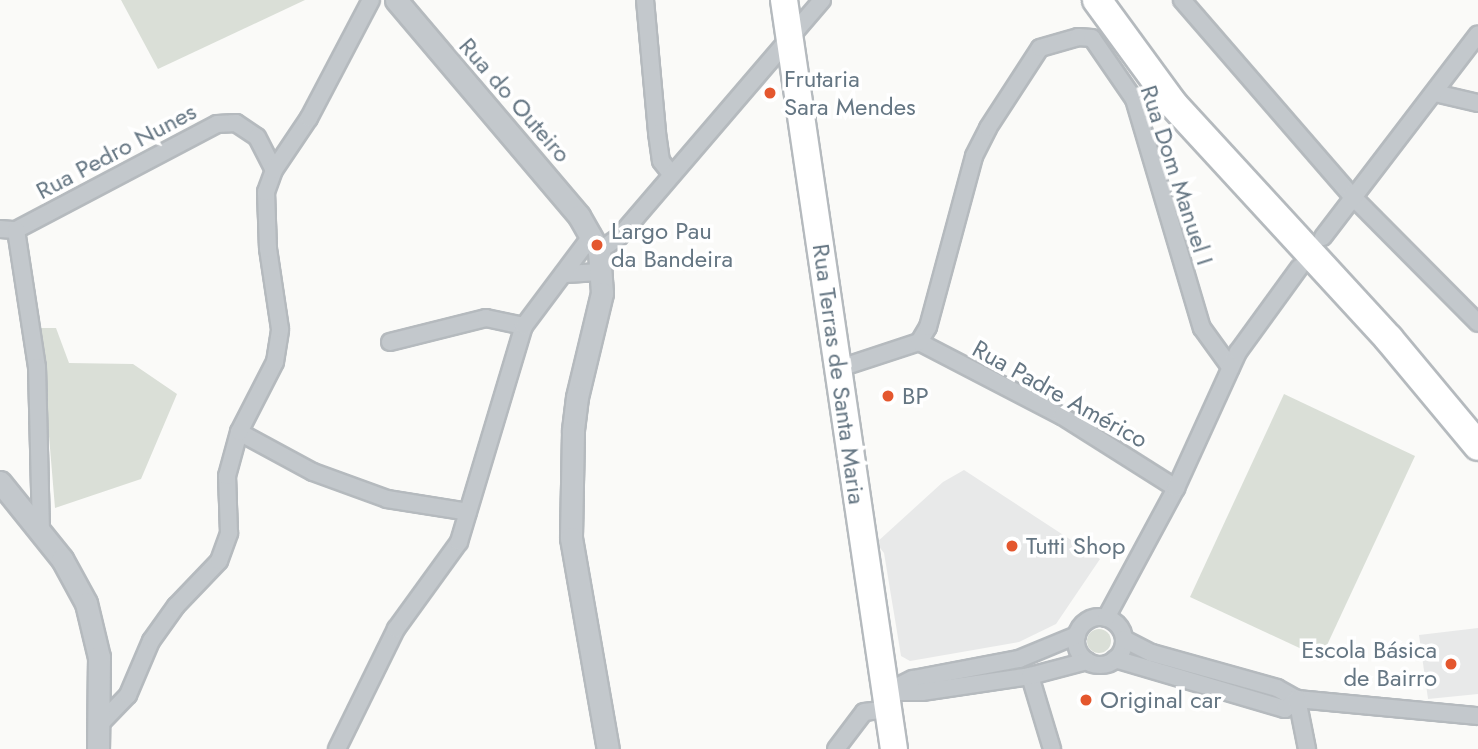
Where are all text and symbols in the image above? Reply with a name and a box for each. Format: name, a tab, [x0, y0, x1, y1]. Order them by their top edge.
street label: Rua do Outeiro	[453, 32, 577, 168]
place label: Frutaria Sara Mendes	[784, 65, 916, 121]
street label: Rua Dom Manuel I	[1134, 81, 1220, 269]
marker: Frutaria Sara Mendes	[762, 85, 778, 101]
street label: Rua Pedro Nunes	[31, 97, 201, 205]
place label: Largo Pau da Bandeira	[611, 217, 733, 273]
marker: Largo Pau da Bandeira	[589, 237, 605, 253]
street label: Rua Terras de Santa Maria	[806, 242, 872, 506]
street label: Rua Padre Américo	[967, 334, 1153, 454]
place label: BP	[902, 382, 929, 410]
marker: BP	[880, 388, 896, 404]
place label: Tutti Shop	[1026, 532, 1125, 560]
marker: Tutti Shop	[1004, 538, 1020, 554]
place label: Escola Básica de Bairro	[1301, 636, 1437, 692]
marker: Escola Básica de Bairro	[1443, 656, 1459, 672]
place label: Original car	[1100, 686, 1221, 714]
marker: Original car	[1078, 692, 1094, 708]

